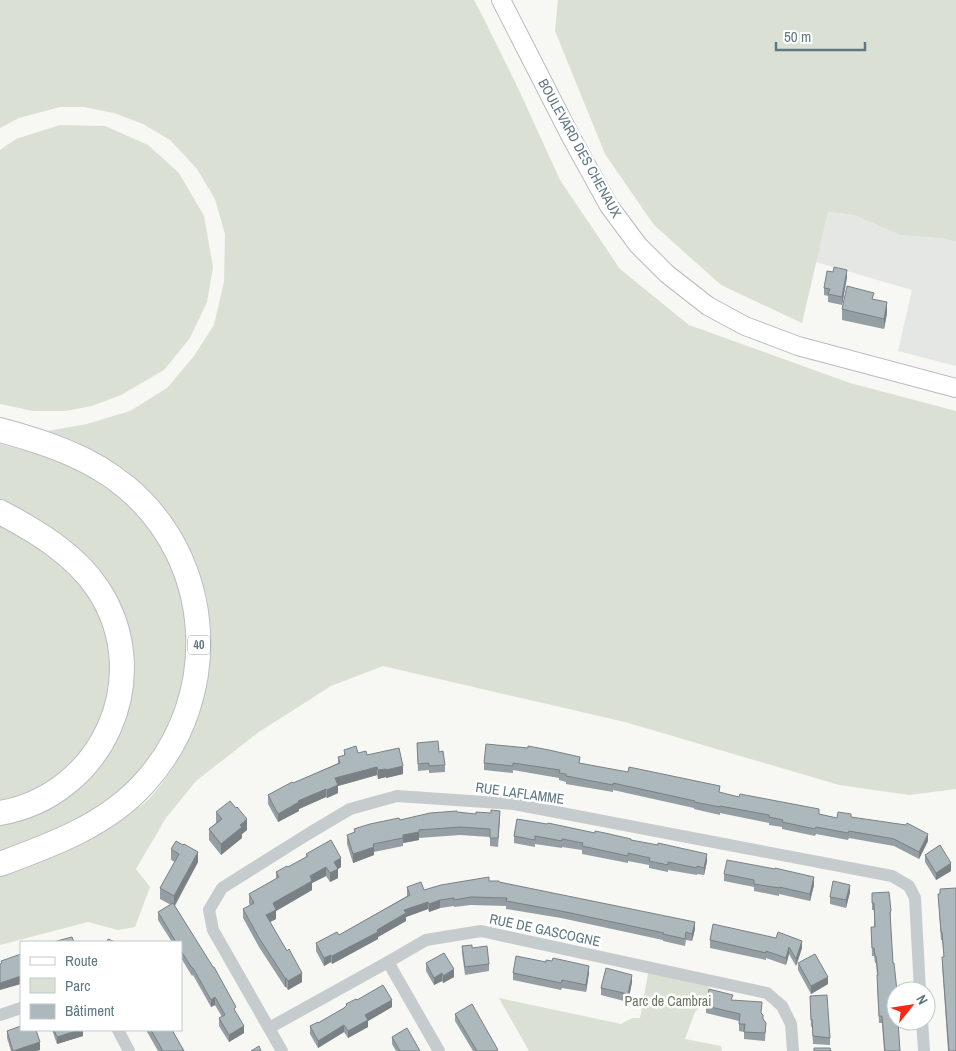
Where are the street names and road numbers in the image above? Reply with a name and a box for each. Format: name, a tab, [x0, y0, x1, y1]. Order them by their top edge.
street label: BOULEVARD DES CHENAUX	[534, 75, 626, 221]
road number: 40	[188, 636, 210, 654]
street label: RUE LAFLAMME	[475, 778, 565, 808]
street label: RUE DE GASCOGNE	[488, 909, 602, 951]

